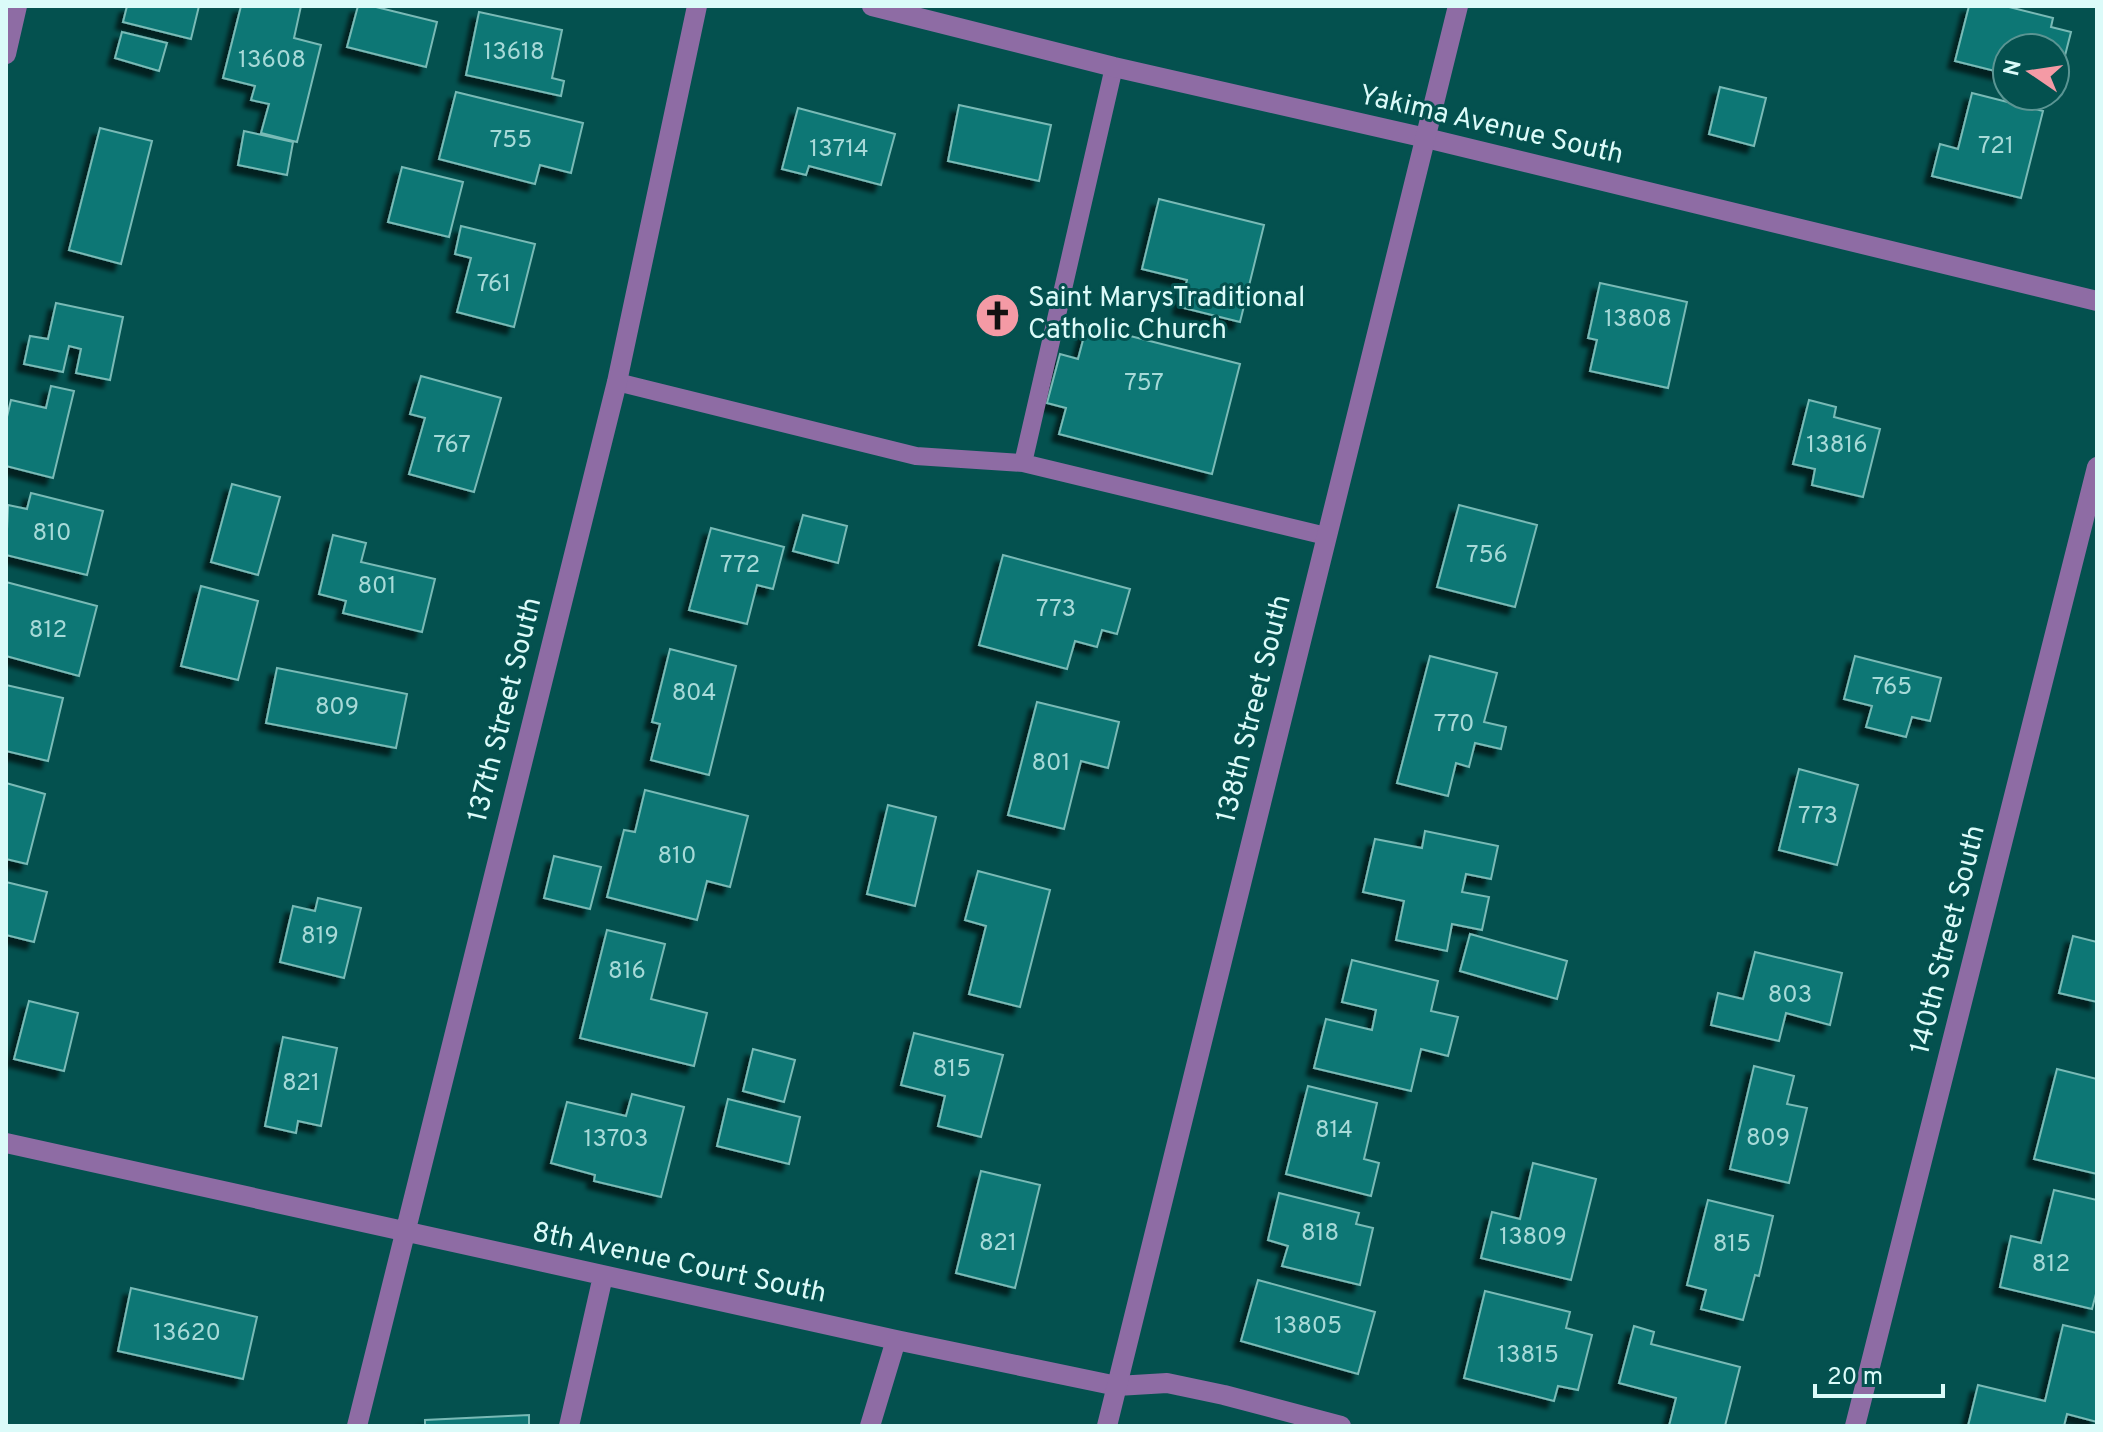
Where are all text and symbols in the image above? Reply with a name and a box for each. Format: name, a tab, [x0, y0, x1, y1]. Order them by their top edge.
north arrow	[1991, 32, 2071, 112]
house number: 13618	[483, 38, 545, 68]
house number: 13608	[238, 46, 306, 76]
text: N	[1999, 57, 2029, 79]
street label: Yakima Avenue South	[1355, 78, 1627, 174]
house number: 755	[490, 126, 532, 156]
house number: 721	[1978, 132, 2014, 162]
house number: 13714	[809, 135, 869, 165]
house number: 761	[477, 270, 511, 300]
place label: Saint MarysTraditional Catholic Church	[1028, 281, 1305, 349]
church icon: Saint MarysTraditional Catholic Church	[973, 291, 1021, 339]
house number: 13808	[1604, 305, 1672, 335]
house number: 757	[1124, 369, 1164, 399]
house number: 767	[433, 431, 471, 461]
house number: 13816	[1806, 431, 1868, 461]
house number: 810	[33, 519, 71, 549]
house number: 756	[1466, 541, 1508, 571]
house number: 772	[720, 551, 760, 581]
house number: 801	[358, 572, 396, 602]
street label: 138th Street South	[1209, 591, 1301, 827]
street label: 137th Street South	[461, 594, 551, 826]
house number: 773	[1036, 595, 1076, 625]
house number: 812	[29, 616, 67, 646]
house number: 765	[1872, 673, 1912, 703]
house number: 804	[672, 679, 716, 709]
house number: 809	[315, 693, 359, 723]
house number: 770	[1434, 710, 1474, 740]
house number: 801	[1032, 749, 1070, 779]
house number: 773	[1798, 802, 1838, 832]
street label: 140th Street South	[1903, 822, 1995, 1058]
house number: 810	[658, 842, 696, 872]
house number: 819	[301, 922, 339, 952]
house number: 816	[608, 957, 646, 987]
house number: 803	[1768, 981, 1812, 1011]
house number: 815	[933, 1055, 971, 1085]
house number: 821	[282, 1069, 320, 1099]
house number: 814	[1315, 1116, 1353, 1146]
house number: 809	[1746, 1124, 1790, 1154]
house number: 13703	[584, 1125, 648, 1155]
street label: 8th Avenue Court South	[529, 1215, 829, 1313]
house number: 818	[1301, 1219, 1339, 1249]
house number: 13809	[1499, 1223, 1567, 1253]
house number: 821	[979, 1229, 1017, 1259]
house number: 815	[1713, 1230, 1751, 1260]
house number: 812	[2032, 1250, 2070, 1280]
house number: 13805	[1274, 1312, 1342, 1342]
house number: 13620	[153, 1319, 221, 1349]
house number: 13815	[1497, 1341, 1559, 1371]
scale bar	[1815, 1348, 1943, 1398]
text: 20 m	[1827, 1363, 1883, 1393]

